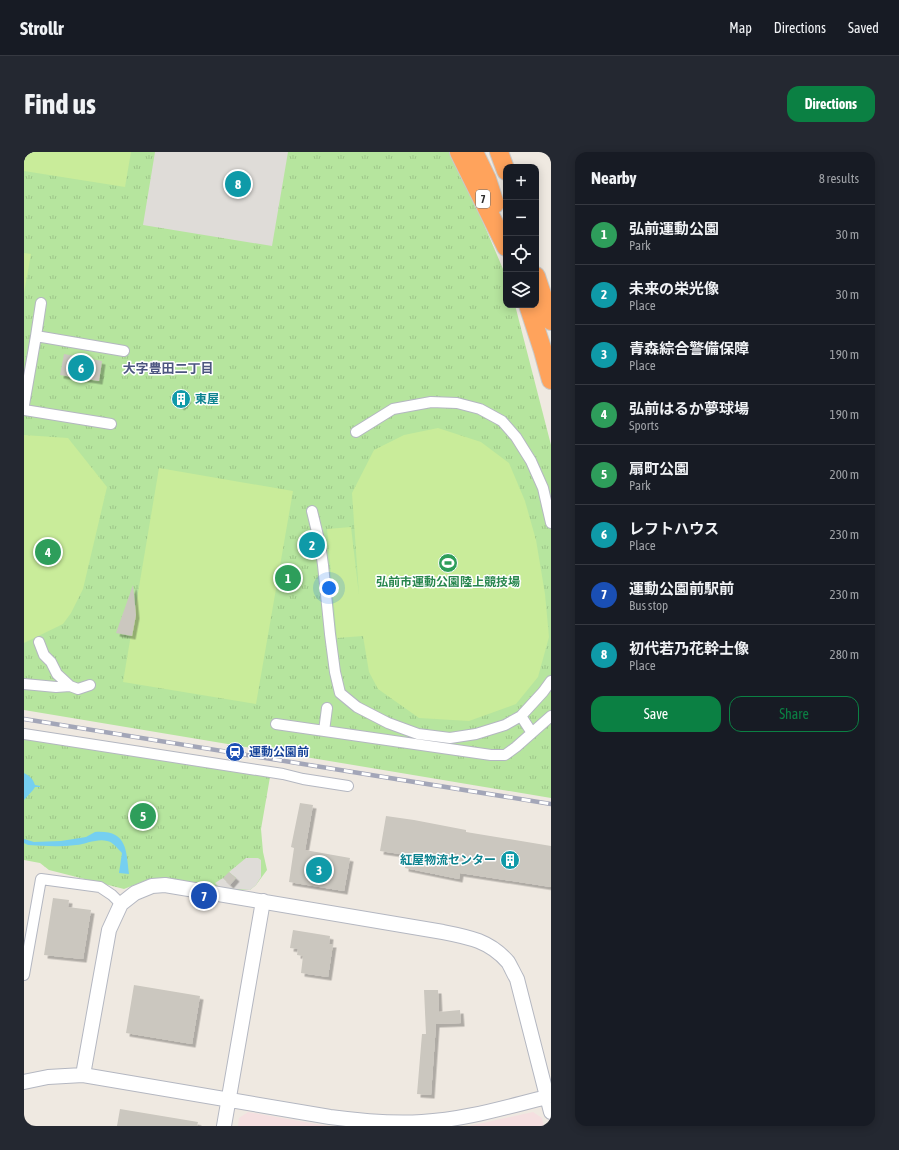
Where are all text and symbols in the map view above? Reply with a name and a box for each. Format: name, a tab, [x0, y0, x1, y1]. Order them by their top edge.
text: Strollr	[20, 17, 64, 39]
text: Map	[729, 20, 752, 36]
text: Directions	[774, 20, 826, 36]
text: Saved	[848, 20, 879, 36]
button: Directions	[787, 86, 875, 122]
text: Find us	[24, 88, 96, 120]
map controls	[503, 164, 539, 308]
button: +	[503, 164, 539, 200]
text: Nearby	[591, 168, 637, 188]
pin: 8	[225, 169, 251, 199]
text: 8 results	[819, 171, 859, 186]
road number: 7	[476, 190, 490, 208]
button: −	[503, 200, 539, 236]
text: 弘前運動公園	[629, 220, 719, 237]
text: 1	[601, 227, 607, 242]
text: 30 m	[836, 227, 859, 242]
button: locate	[503, 236, 539, 272]
text: Park	[629, 238, 651, 253]
button: layers	[503, 272, 539, 308]
text: 未来の栄光像	[629, 280, 719, 297]
text: 2	[601, 287, 607, 302]
text: 30 m	[836, 287, 859, 302]
text: Place	[629, 298, 656, 313]
text: 青森綜合警備保障	[629, 340, 749, 357]
text: 3	[601, 347, 607, 362]
text: 190 m	[830, 347, 859, 362]
pin: 6	[68, 353, 94, 383]
text: Place	[629, 358, 656, 373]
district label: 大字豊田二丁目	[122, 361, 214, 376]
building icon: 東屋	[170, 388, 192, 410]
place label: 東屋	[195, 392, 219, 406]
text: 弘前はるか夢球場	[629, 400, 749, 417]
text: 4	[601, 407, 607, 422]
text: 190 m	[830, 407, 859, 422]
text: Sports	[629, 418, 659, 433]
text: 扇町公園	[629, 460, 689, 477]
text: 5	[601, 467, 607, 482]
text: 200 m	[830, 467, 859, 482]
text: Park	[629, 478, 651, 493]
text: レフトハウス	[629, 520, 719, 537]
text: 6	[601, 527, 607, 542]
text: 230 m	[830, 527, 859, 542]
pin: 2	[299, 530, 325, 560]
pin: 4	[35, 537, 61, 567]
text: Place	[629, 538, 656, 553]
sports icon: 弘前市運動公園陸上競技場	[437, 552, 459, 574]
pin: 1	[275, 563, 301, 593]
place label: 弘前市運動公園陸上競技場	[376, 575, 520, 589]
your location	[319, 578, 339, 598]
text: 運動公園前駅前	[629, 580, 734, 597]
text: 7	[601, 587, 607, 602]
text: 230 m	[830, 587, 859, 602]
text: Bus stop	[629, 598, 668, 613]
text: 初代若乃花幹士像	[629, 640, 749, 657]
text: 8	[601, 647, 607, 662]
text: 280 m	[830, 647, 859, 662]
text: Place	[629, 658, 656, 673]
button: Save	[591, 696, 721, 732]
button: Share	[729, 696, 859, 732]
station icon: 運動公園前	[224, 741, 246, 763]
place label: 運動公園前	[249, 745, 309, 759]
pin: 5	[130, 801, 156, 831]
building icon: 紅屋物流センター	[499, 849, 521, 871]
place label: 紅屋物流センター	[400, 853, 496, 867]
pin: 3	[306, 855, 332, 885]
pin: 7	[191, 881, 217, 911]

